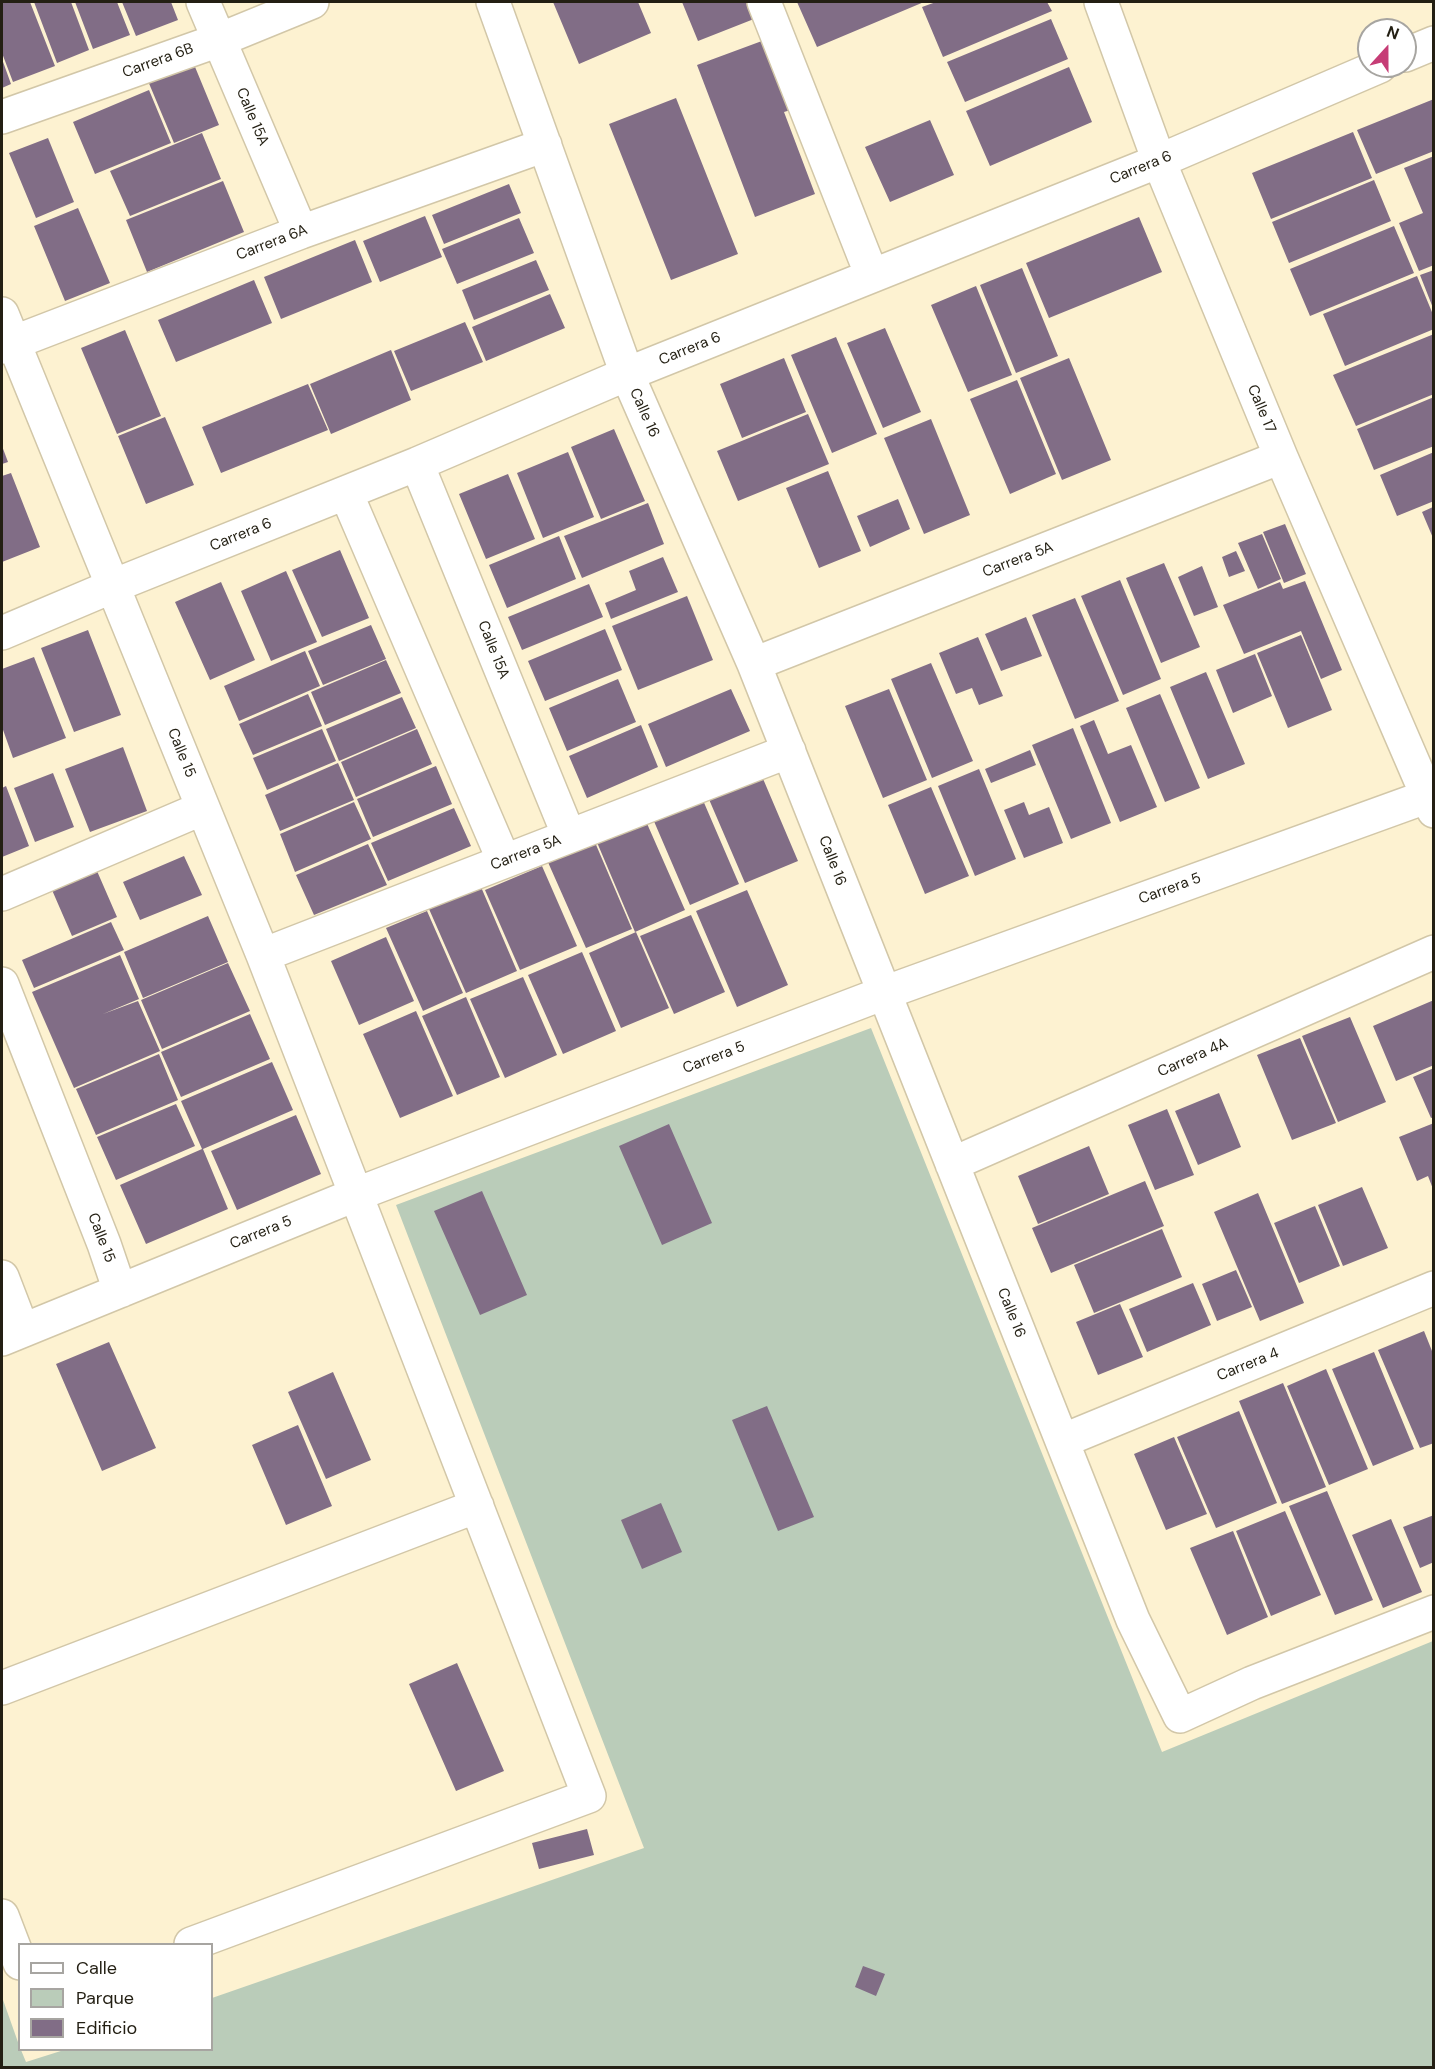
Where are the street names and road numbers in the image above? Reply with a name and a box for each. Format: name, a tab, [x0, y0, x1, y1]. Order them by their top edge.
street label: Carrera 6B	[120, 40, 196, 82]
street label: Calle 15A	[232, 85, 272, 149]
street label: Carrera 6	[1107, 147, 1175, 189]
street label: Carrera 6A	[234, 221, 310, 265]
street label: Carrera 6	[656, 328, 724, 370]
street label: Calle 17	[1243, 382, 1279, 436]
street label: Calle 16	[625, 385, 663, 441]
street label: Carrera 6	[207, 514, 275, 556]
street label: Carrera 5A	[980, 538, 1056, 582]
street label: Calle 15A	[473, 618, 513, 682]
street label: Calle 15	[163, 726, 199, 780]
street label: Carrera 5A	[488, 831, 564, 875]
street label: Calle 16	[814, 833, 850, 889]
street label: Carrera 5	[1136, 869, 1204, 909]
street label: Carrera 4A	[1155, 1035, 1231, 1081]
street label: Carrera 5	[680, 1038, 748, 1078]
street label: Calle 15	[83, 1211, 119, 1265]
street label: Carrera 5	[227, 1212, 295, 1254]
street label: Calle 16	[993, 1285, 1029, 1341]
street label: Carrera 4	[1214, 1344, 1282, 1386]

